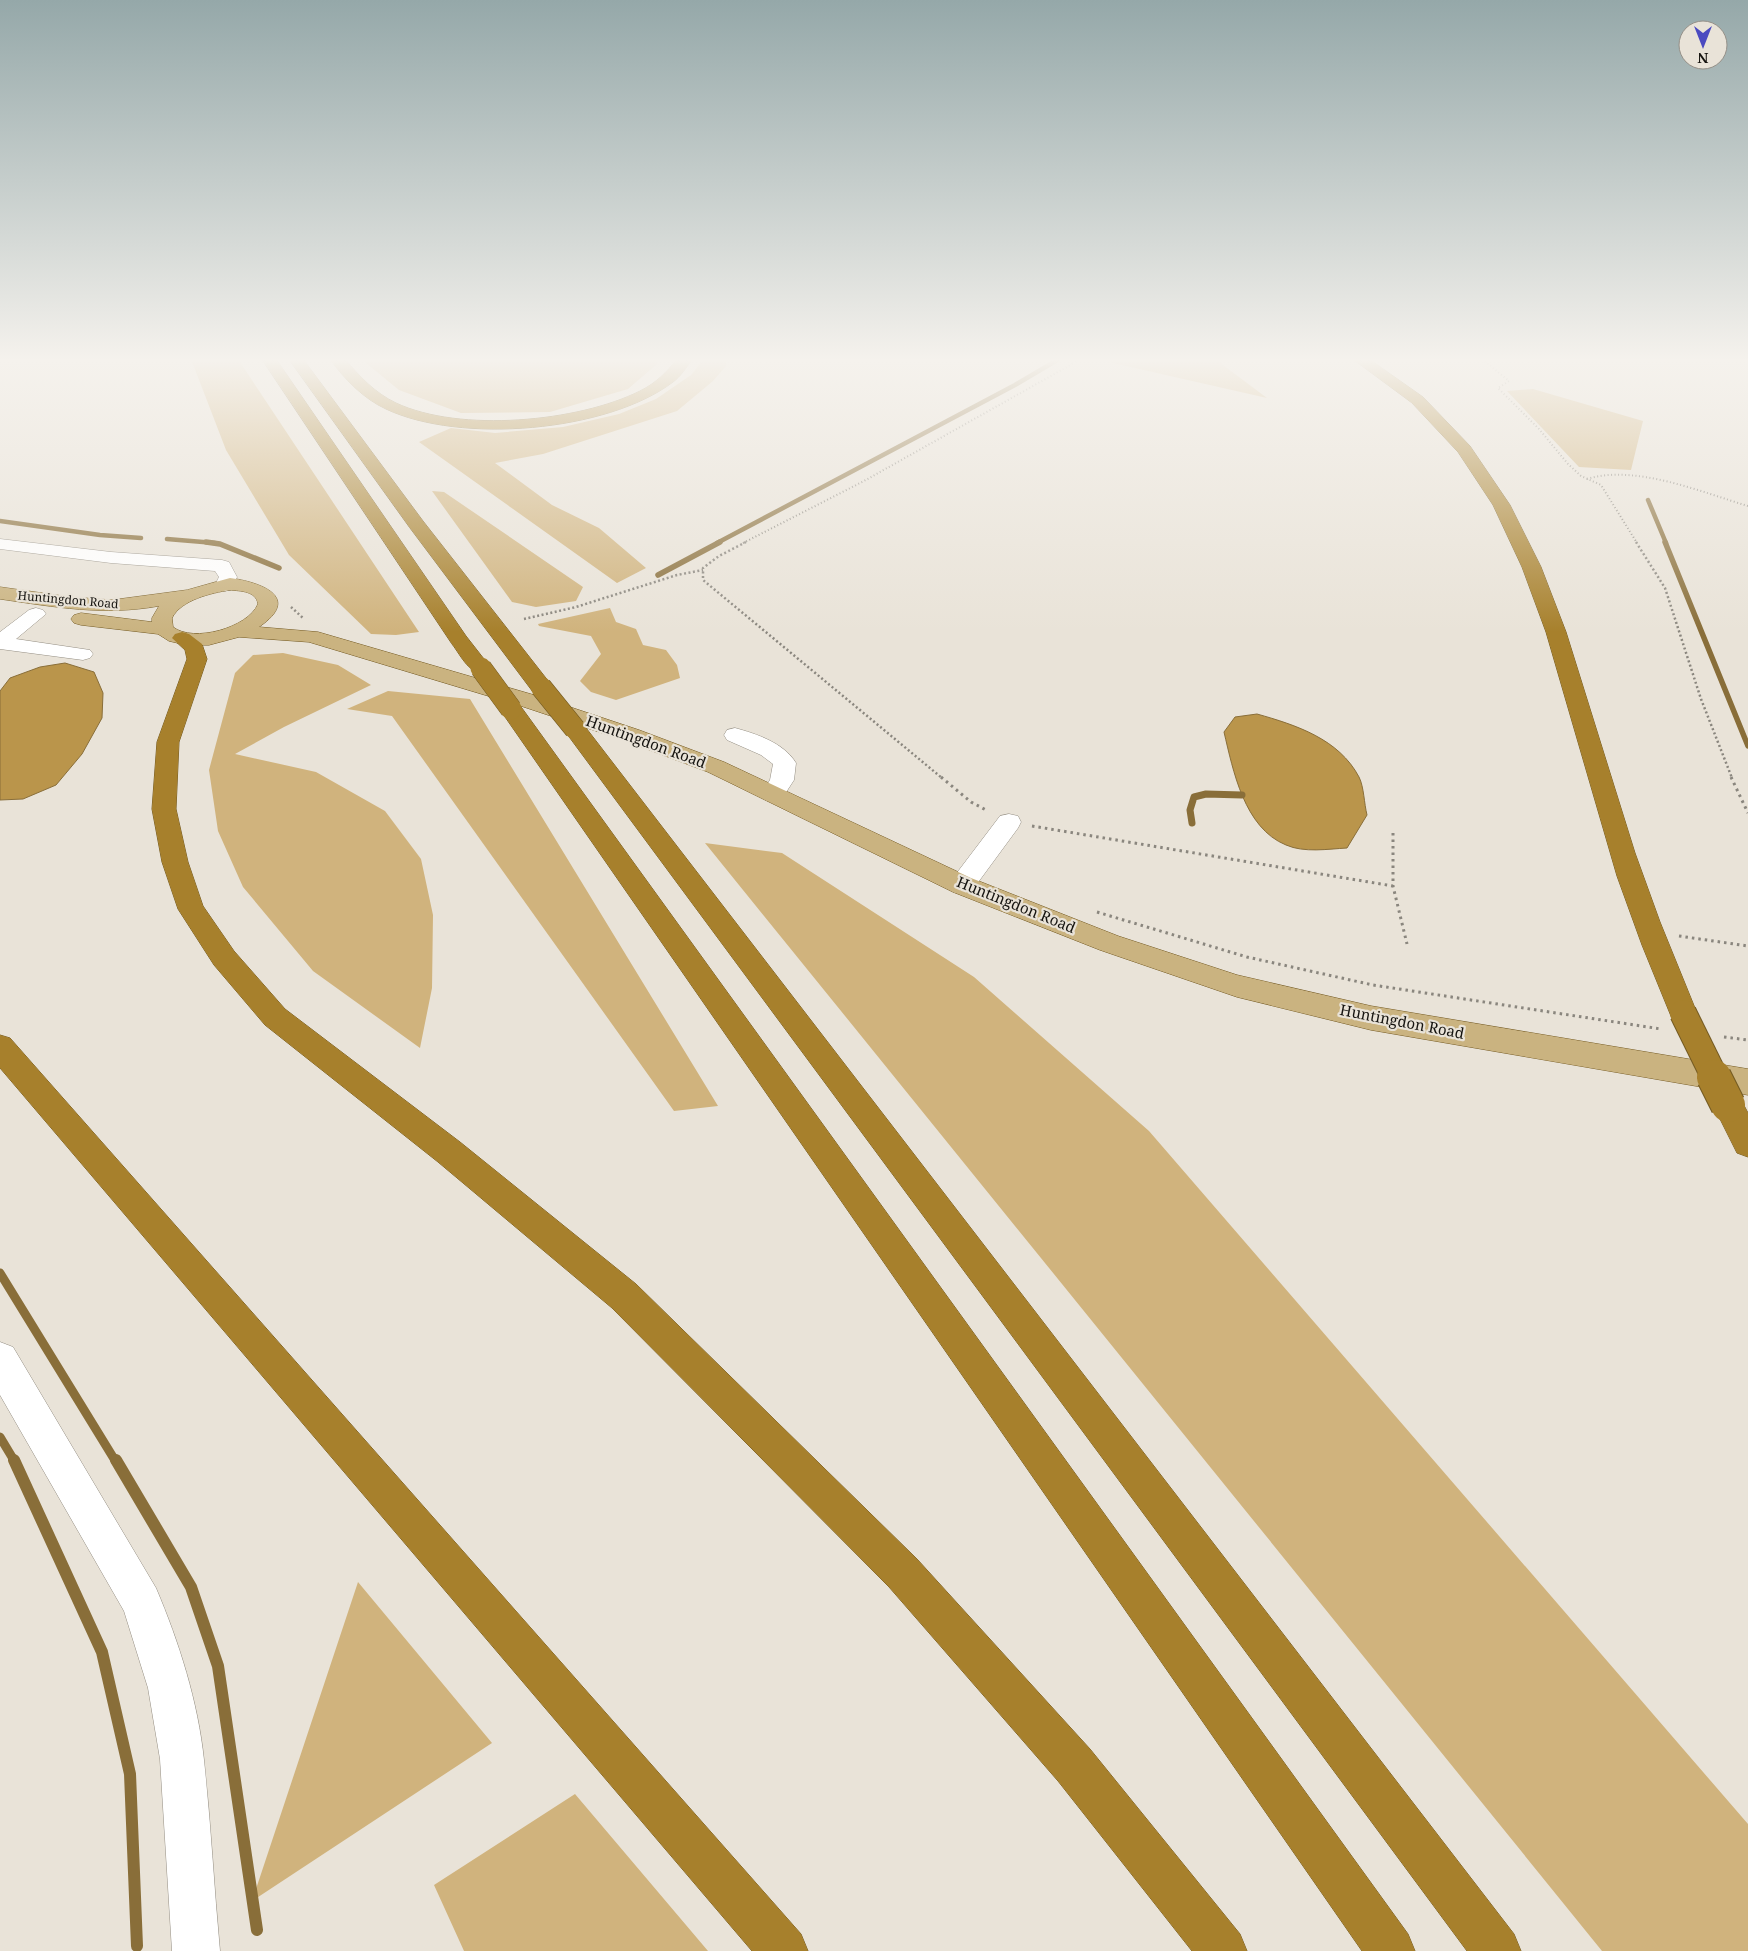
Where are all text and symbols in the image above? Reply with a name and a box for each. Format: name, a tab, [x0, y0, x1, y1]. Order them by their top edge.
north arrow	[1678, 20, 1728, 70]
text: N	[1697, 49, 1709, 68]
street label: Huntingdon Road	[17, 587, 120, 612]
street label: Huntingdon Road	[583, 710, 709, 772]
street label: Huntingdon Road	[954, 871, 1079, 937]
street label: Huntingdon Road	[1338, 999, 1466, 1043]

